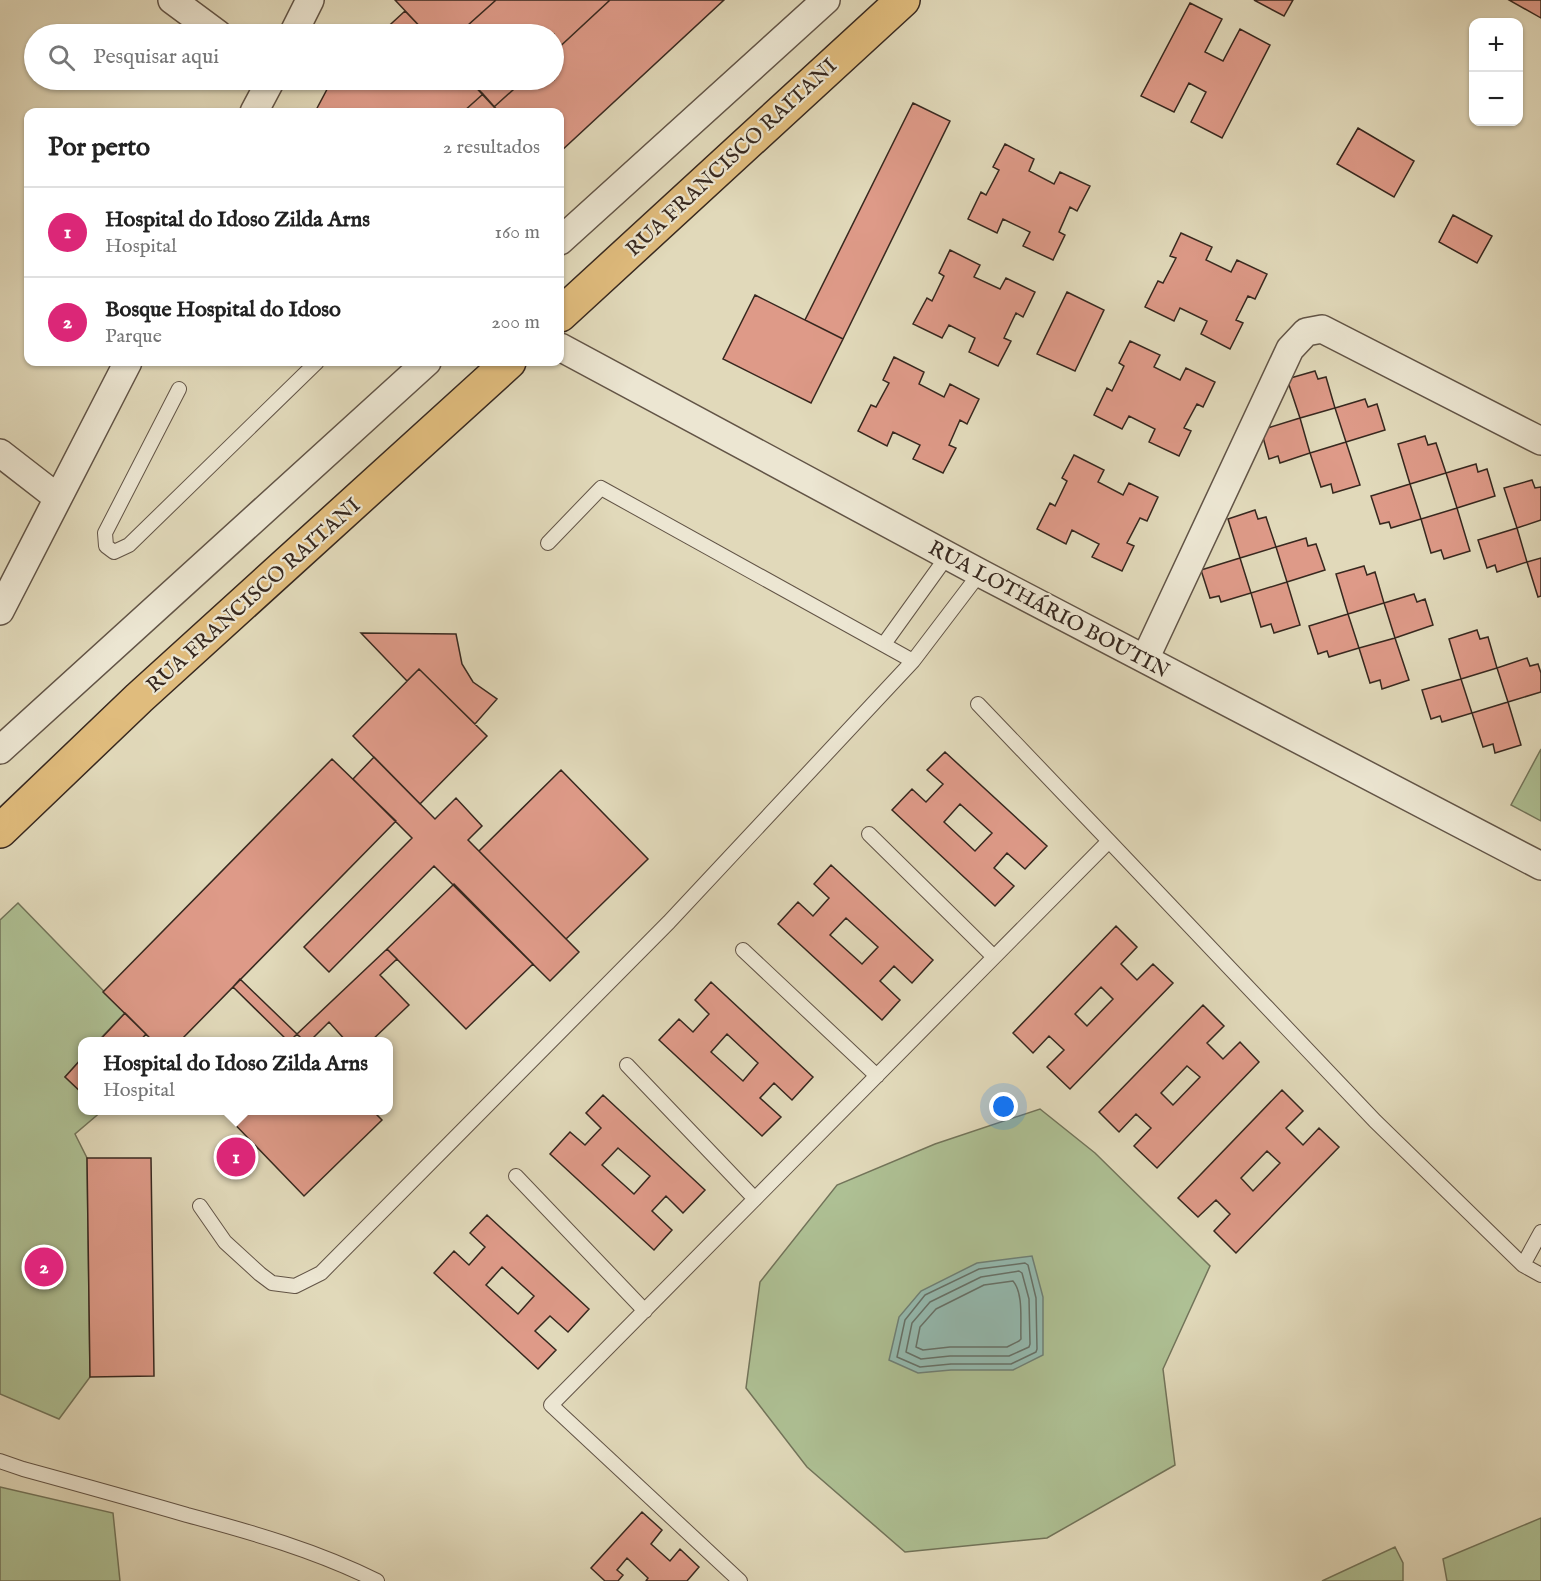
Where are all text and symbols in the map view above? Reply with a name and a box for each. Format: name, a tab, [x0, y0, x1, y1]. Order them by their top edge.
map controls	[1469, 18, 1523, 126]
button: +	[1469, 18, 1523, 72]
search box	[24, 24, 564, 90]
icon: search	[45, 41, 78, 74]
text: Pesquisar aqui	[93, 43, 219, 71]
street label: RUA FRANCISCO RAITANI	[621, 53, 843, 263]
button: −	[1469, 72, 1523, 126]
text: Por perto	[48, 131, 150, 164]
text: 2 resultados	[443, 135, 540, 160]
text: Hospital do Idoso Zilda Arns	[105, 206, 370, 234]
text: 1	[64, 220, 71, 245]
text: 160 m	[494, 220, 540, 245]
text: Hospital	[105, 234, 177, 259]
text: Bosque Hospital do Idoso	[105, 296, 341, 324]
text: 2	[63, 310, 72, 335]
text: 200 m	[491, 310, 540, 335]
text: Parque	[105, 324, 162, 349]
street label: RUA FRANCISCO RAITANI	[141, 493, 367, 700]
street label: RUA LOTHÁRIO BOUTIN	[923, 534, 1174, 685]
popup	[78, 1037, 393, 1115]
text: Hospital do Idoso Zilda Arns	[103, 1050, 368, 1078]
text: Hospital	[103, 1078, 175, 1103]
your location	[989, 1092, 1018, 1121]
pin: 1	[216, 1134, 256, 1180]
pin: 2	[24, 1244, 63, 1290]

